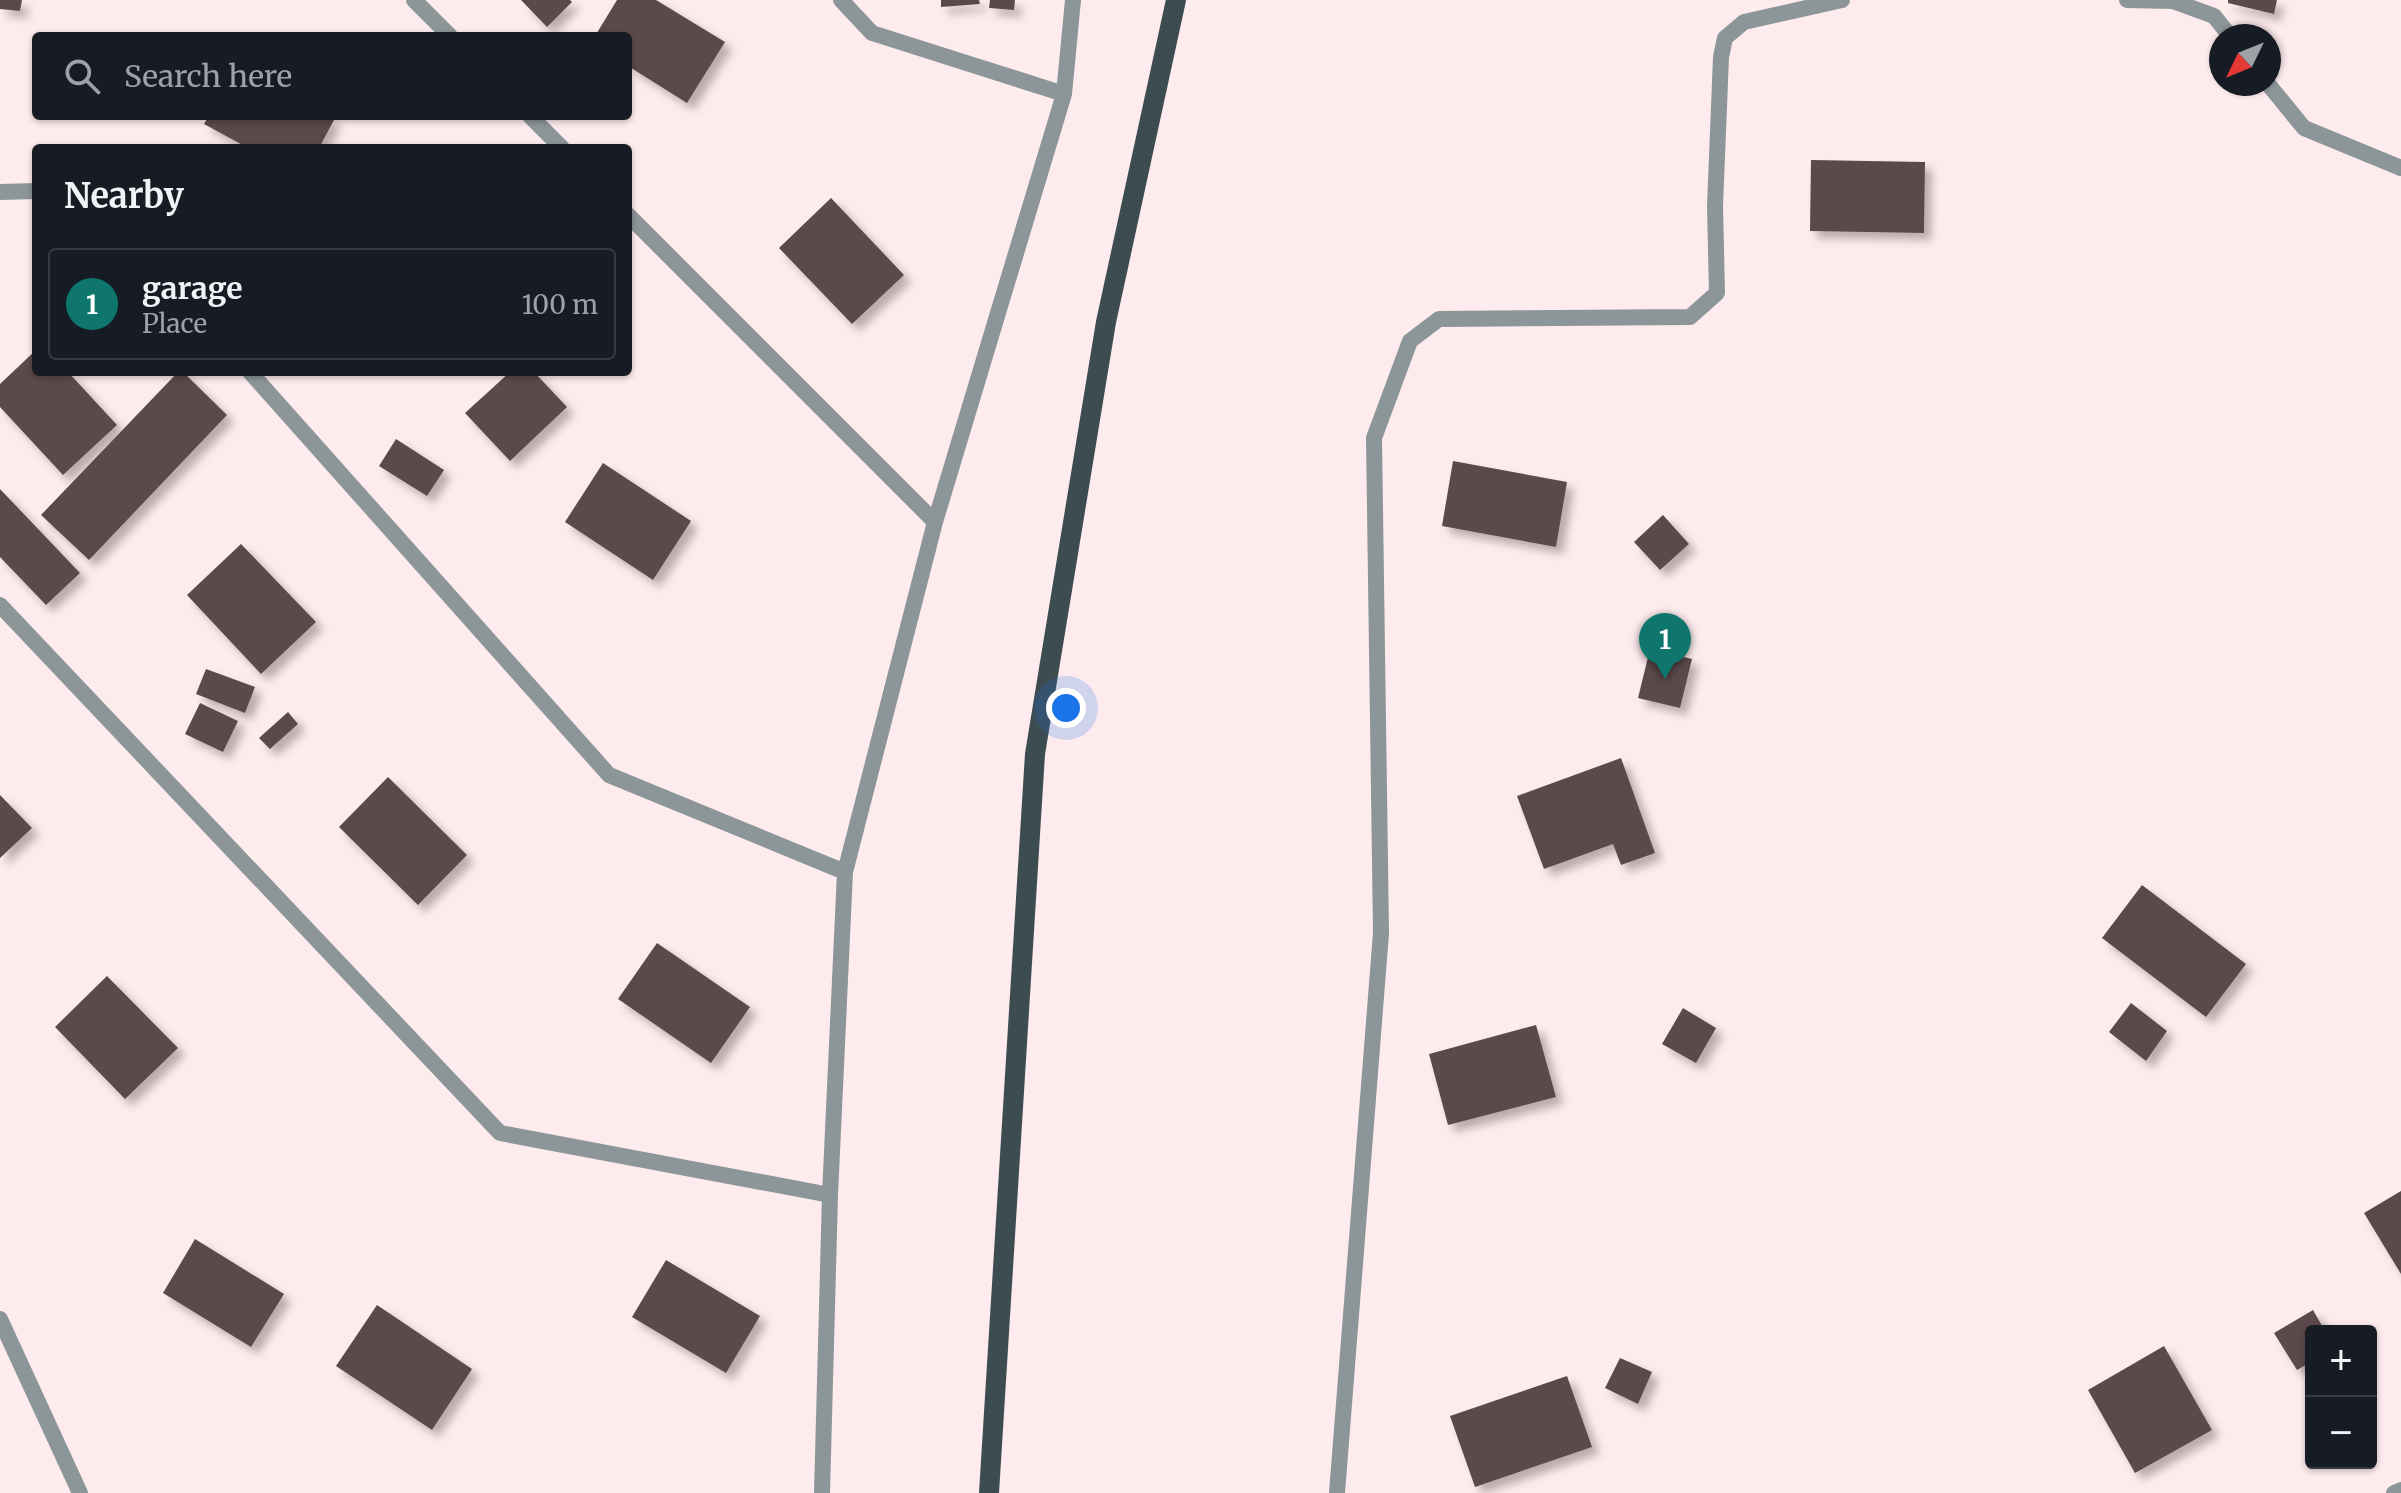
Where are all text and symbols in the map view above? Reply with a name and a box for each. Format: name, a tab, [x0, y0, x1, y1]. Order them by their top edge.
north arrow	[2209, 24, 2281, 96]
search box	[32, 32, 632, 120]
icon: search	[60, 54, 104, 98]
text: Search here	[124, 57, 292, 95]
text: Nearby	[64, 175, 184, 217]
text: garage	[142, 269, 242, 307]
text: 1	[86, 288, 98, 321]
text: 100 m	[522, 288, 598, 321]
text: Place	[142, 307, 207, 340]
pin: 1	[1639, 613, 1691, 679]
your location	[1046, 688, 1086, 728]
map controls	[2305, 1325, 2377, 1469]
button: +	[2305, 1325, 2377, 1397]
button: −	[2305, 1397, 2377, 1469]

